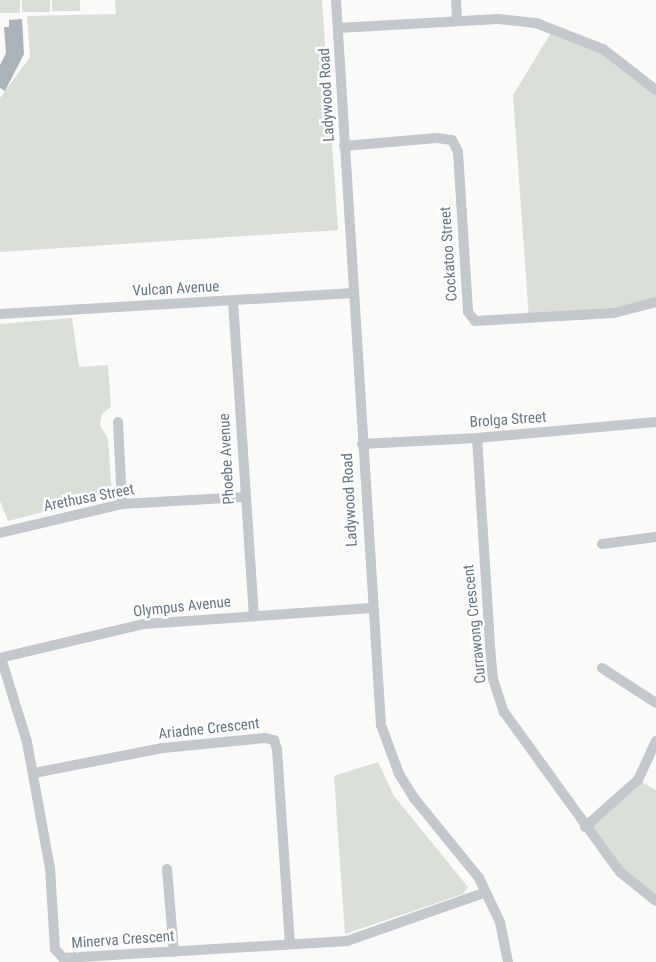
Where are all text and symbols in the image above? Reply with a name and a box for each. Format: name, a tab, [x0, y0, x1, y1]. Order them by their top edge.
street label: Ladywood Road	[316, 48, 338, 142]
street label: Cockatoo Street	[437, 206, 461, 302]
street label: Vulcan Avenue	[132, 278, 220, 300]
street label: Brolga Street	[469, 408, 547, 432]
street label: Phoebe Avenue	[216, 413, 238, 505]
street label: Ladywood Road	[339, 453, 361, 547]
street label: Arethusa Street	[42, 480, 136, 516]
street label: Currawong Crescent	[460, 564, 490, 684]
street label: Olympus Avenue	[132, 593, 232, 621]
street label: Ariadne Crescent	[158, 715, 260, 743]
street label: Minerva Crescent	[71, 927, 175, 953]

